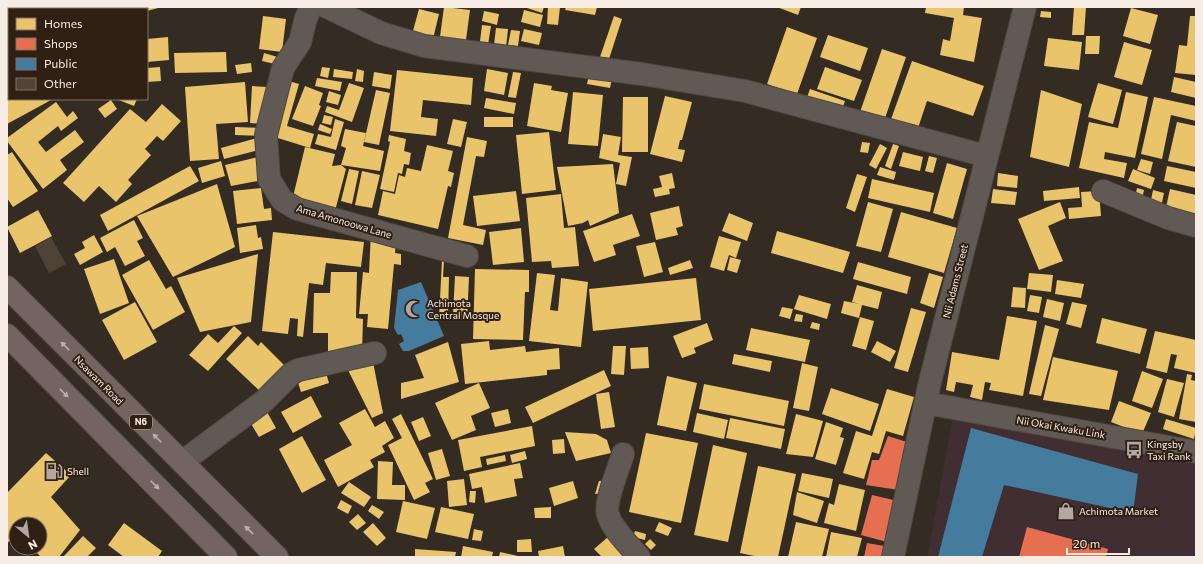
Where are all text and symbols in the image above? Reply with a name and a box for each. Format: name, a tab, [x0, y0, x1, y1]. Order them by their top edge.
legend	[8, 8, 148, 100]
text: Homes	[44, 16, 82, 30]
text: Shops	[44, 36, 78, 50]
text: Public	[44, 56, 77, 70]
text: Other	[44, 76, 77, 90]
street label: Ama Amonoowa Lane	[295, 202, 393, 240]
street label: Nii Adams Street	[940, 243, 970, 319]
place label: Achimota Central Mosque	[427, 297, 499, 321]
mosque icon: Achimota Central Mosque	[404, 299, 424, 319]
one-way arrow	[60, 341, 70, 351]
street label: Nsawam Road	[72, 353, 126, 407]
one-way arrow	[59, 388, 69, 398]
street label: Nii Okai Kwaku Link	[1016, 413, 1107, 441]
road number: N6	[130, 415, 152, 429]
one-way arrow	[152, 433, 162, 443]
place label: Kingsby Taxi Rank	[1147, 438, 1191, 462]
bus stop icon: Kingsby Taxi Rank	[1124, 440, 1144, 460]
fuel station icon: Shell	[44, 461, 64, 481]
place label: Shell	[67, 465, 89, 477]
one-way arrow	[150, 480, 160, 490]
shop icon: Achimota Market	[1056, 501, 1076, 521]
place label: Achimota Market	[1079, 505, 1158, 517]
north arrow	[8, 516, 48, 556]
one-way arrow	[244, 525, 254, 535]
scale bar	[1067, 530, 1129, 556]
text: 20 m	[1073, 536, 1100, 550]
text: N	[26, 537, 40, 553]

